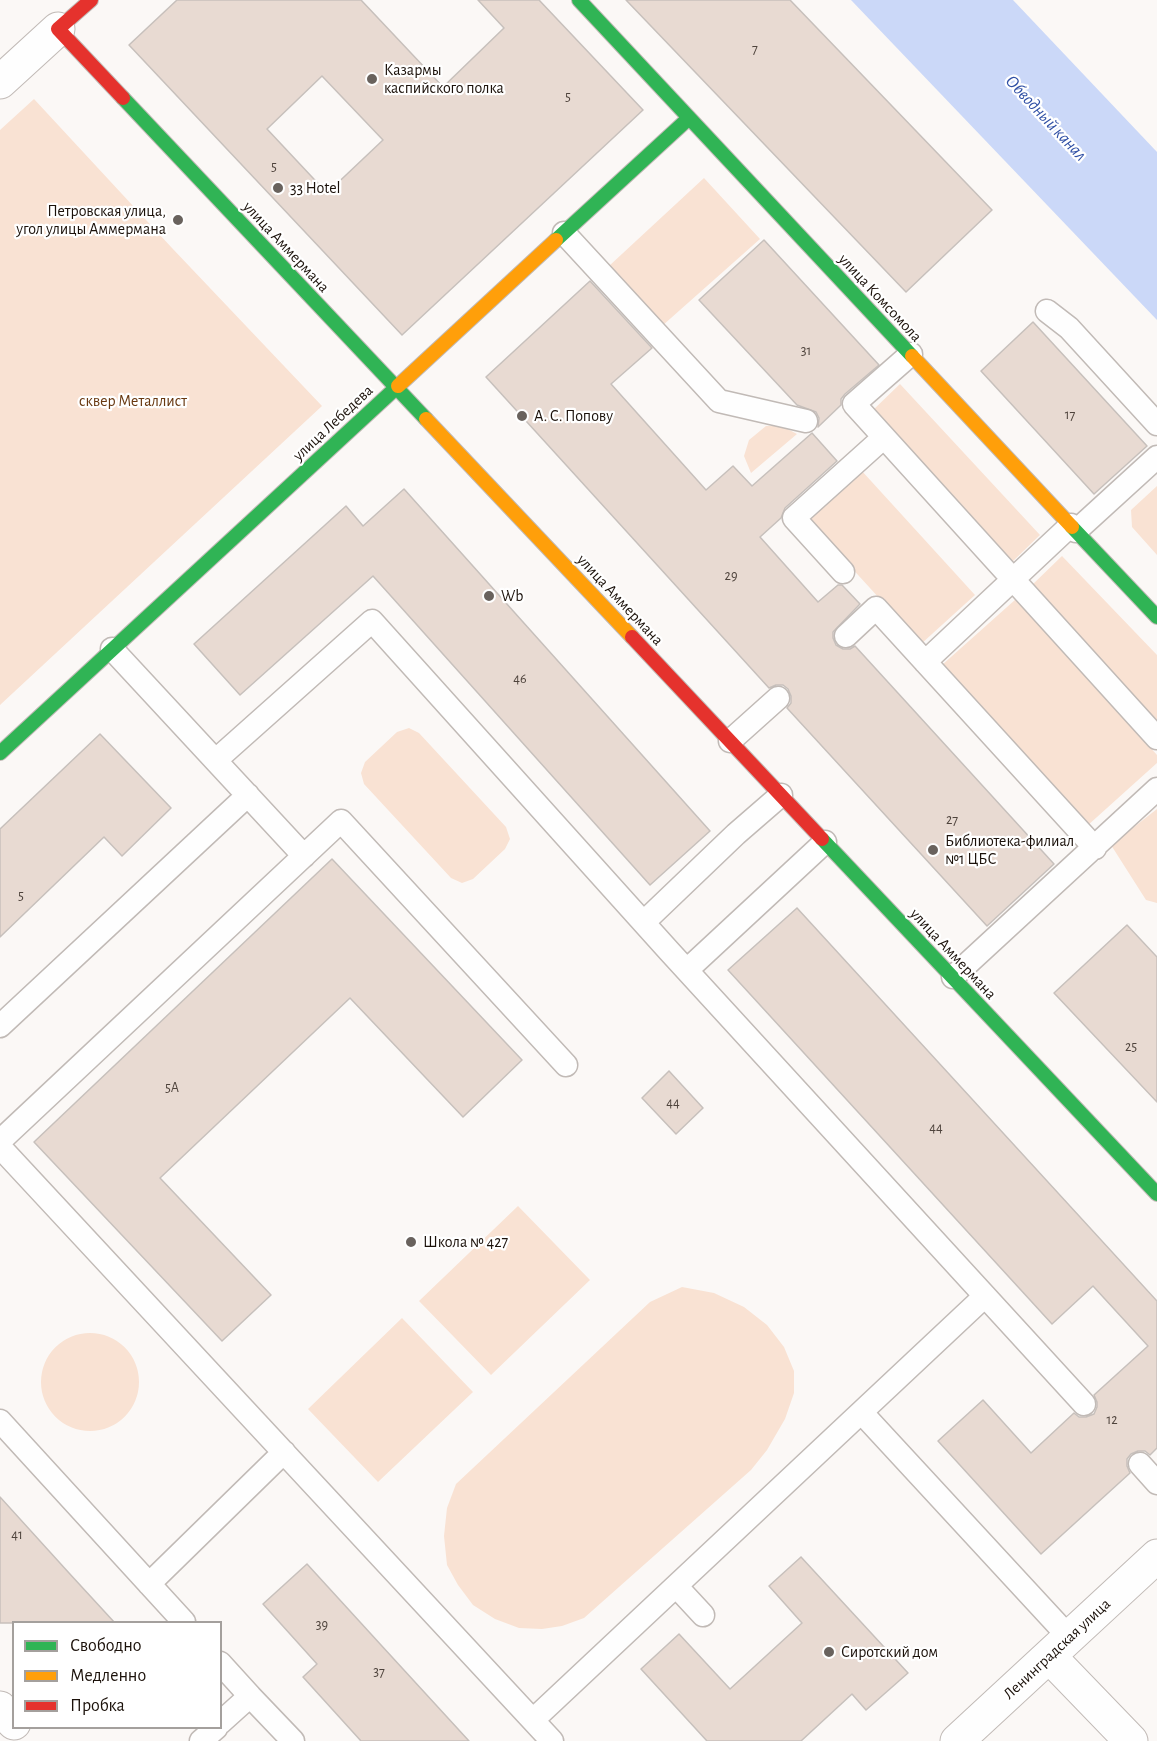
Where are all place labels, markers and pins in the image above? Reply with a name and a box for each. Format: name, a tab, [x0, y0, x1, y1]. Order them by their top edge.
place label: Казармы каспийского полка	[384, 60, 504, 98]
marker: Казармы каспийского полка	[365, 72, 379, 86]
place label: 33 Hotel	[290, 178, 341, 198]
marker: 33 Hotel	[271, 181, 285, 195]
place label: Петровская улица, угол улицы Аммермана	[16, 201, 166, 239]
marker: Петровская улица, угол улицы Аммермана	[171, 213, 185, 227]
place label: А. С. Попову	[534, 406, 613, 426]
marker: А. С. Попову	[515, 409, 529, 423]
place label: Wb	[501, 586, 523, 606]
marker: Wb	[482, 589, 496, 603]
place label: Библиотека-филиал №1 ЦБС	[945, 831, 1074, 869]
marker: Библиотека-филиал №1 ЦБС	[926, 843, 940, 857]
place label: Школа № 427	[423, 1232, 508, 1252]
marker: Школа № 427	[404, 1235, 418, 1249]
place label: Сиротский дом	[841, 1642, 938, 1662]
marker: Сиротский дом	[822, 1645, 836, 1659]

